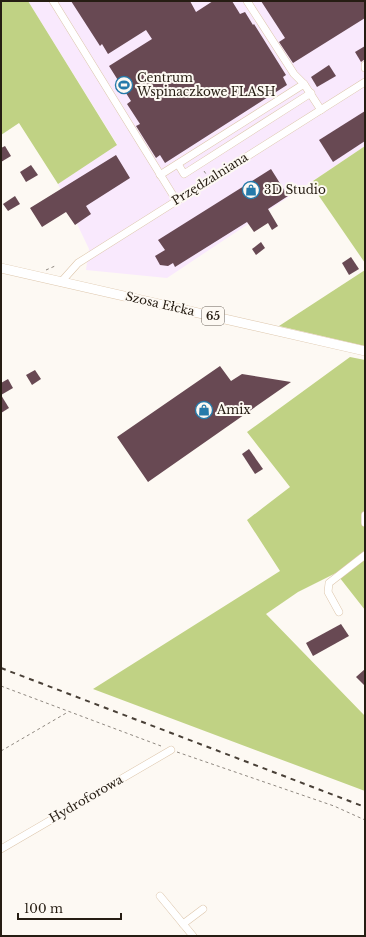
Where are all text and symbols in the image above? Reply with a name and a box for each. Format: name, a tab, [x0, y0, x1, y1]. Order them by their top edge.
place label: Centrum Wspinaczkowe FLASH	[136, 70, 276, 99]
sports icon: Centrum Wspinaczkowe FLASH	[114, 75, 134, 95]
street label: Przędzalniana	[169, 149, 251, 208]
shop icon: 3D Studio	[241, 180, 261, 200]
place label: 3D Studio	[264, 182, 326, 197]
street label: Szosa Ełcka	[124, 288, 197, 319]
road number: 65	[202, 307, 224, 325]
shop icon: Amix	[194, 400, 214, 420]
place label: Amix	[216, 402, 251, 417]
street label: Hydroforowa	[46, 771, 125, 826]
scale bar	[18, 895, 121, 921]
text: 100 m	[24, 901, 63, 916]

